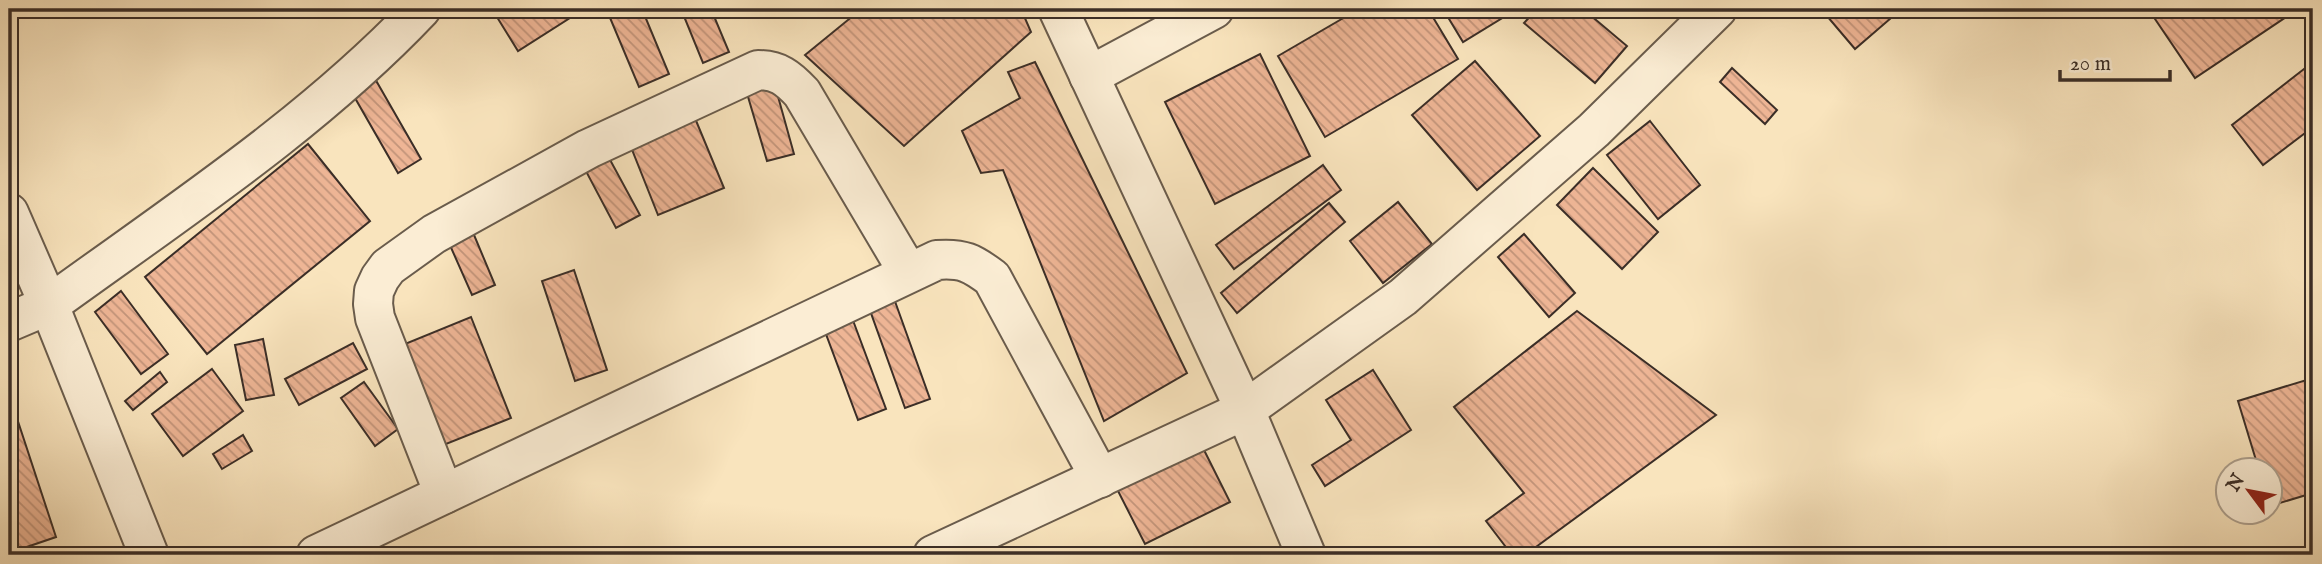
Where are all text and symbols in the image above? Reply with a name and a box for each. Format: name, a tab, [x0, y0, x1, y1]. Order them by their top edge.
scale bar	[2060, 38, 2170, 82]
text: 20 m	[2070, 51, 2111, 78]
north arrow	[2214, 456, 2284, 526]
text: N	[2221, 469, 2251, 497]

